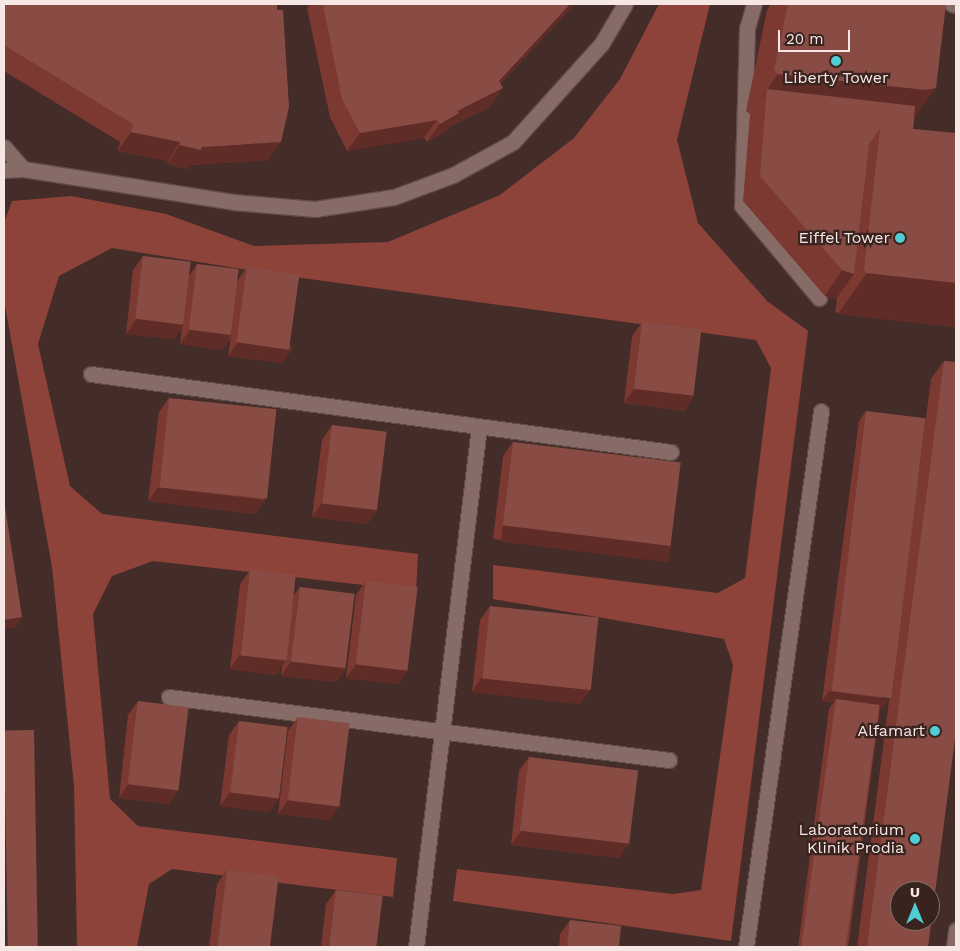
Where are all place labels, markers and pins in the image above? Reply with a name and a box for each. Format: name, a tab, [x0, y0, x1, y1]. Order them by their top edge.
marker: Liberty Tower	[830, 55, 842, 67]
place label: Liberty Tower	[783, 68, 889, 88]
place label: Eiffel Tower	[797, 228, 890, 248]
marker: Eiffel Tower	[894, 232, 906, 244]
place label: Alfamart	[858, 721, 925, 741]
marker: Alfamart	[929, 725, 941, 737]
place label: Laboratorium Klinik Prodia	[798, 820, 904, 858]
marker: Laboratorium Klinik Prodia	[908, 832, 922, 846]

